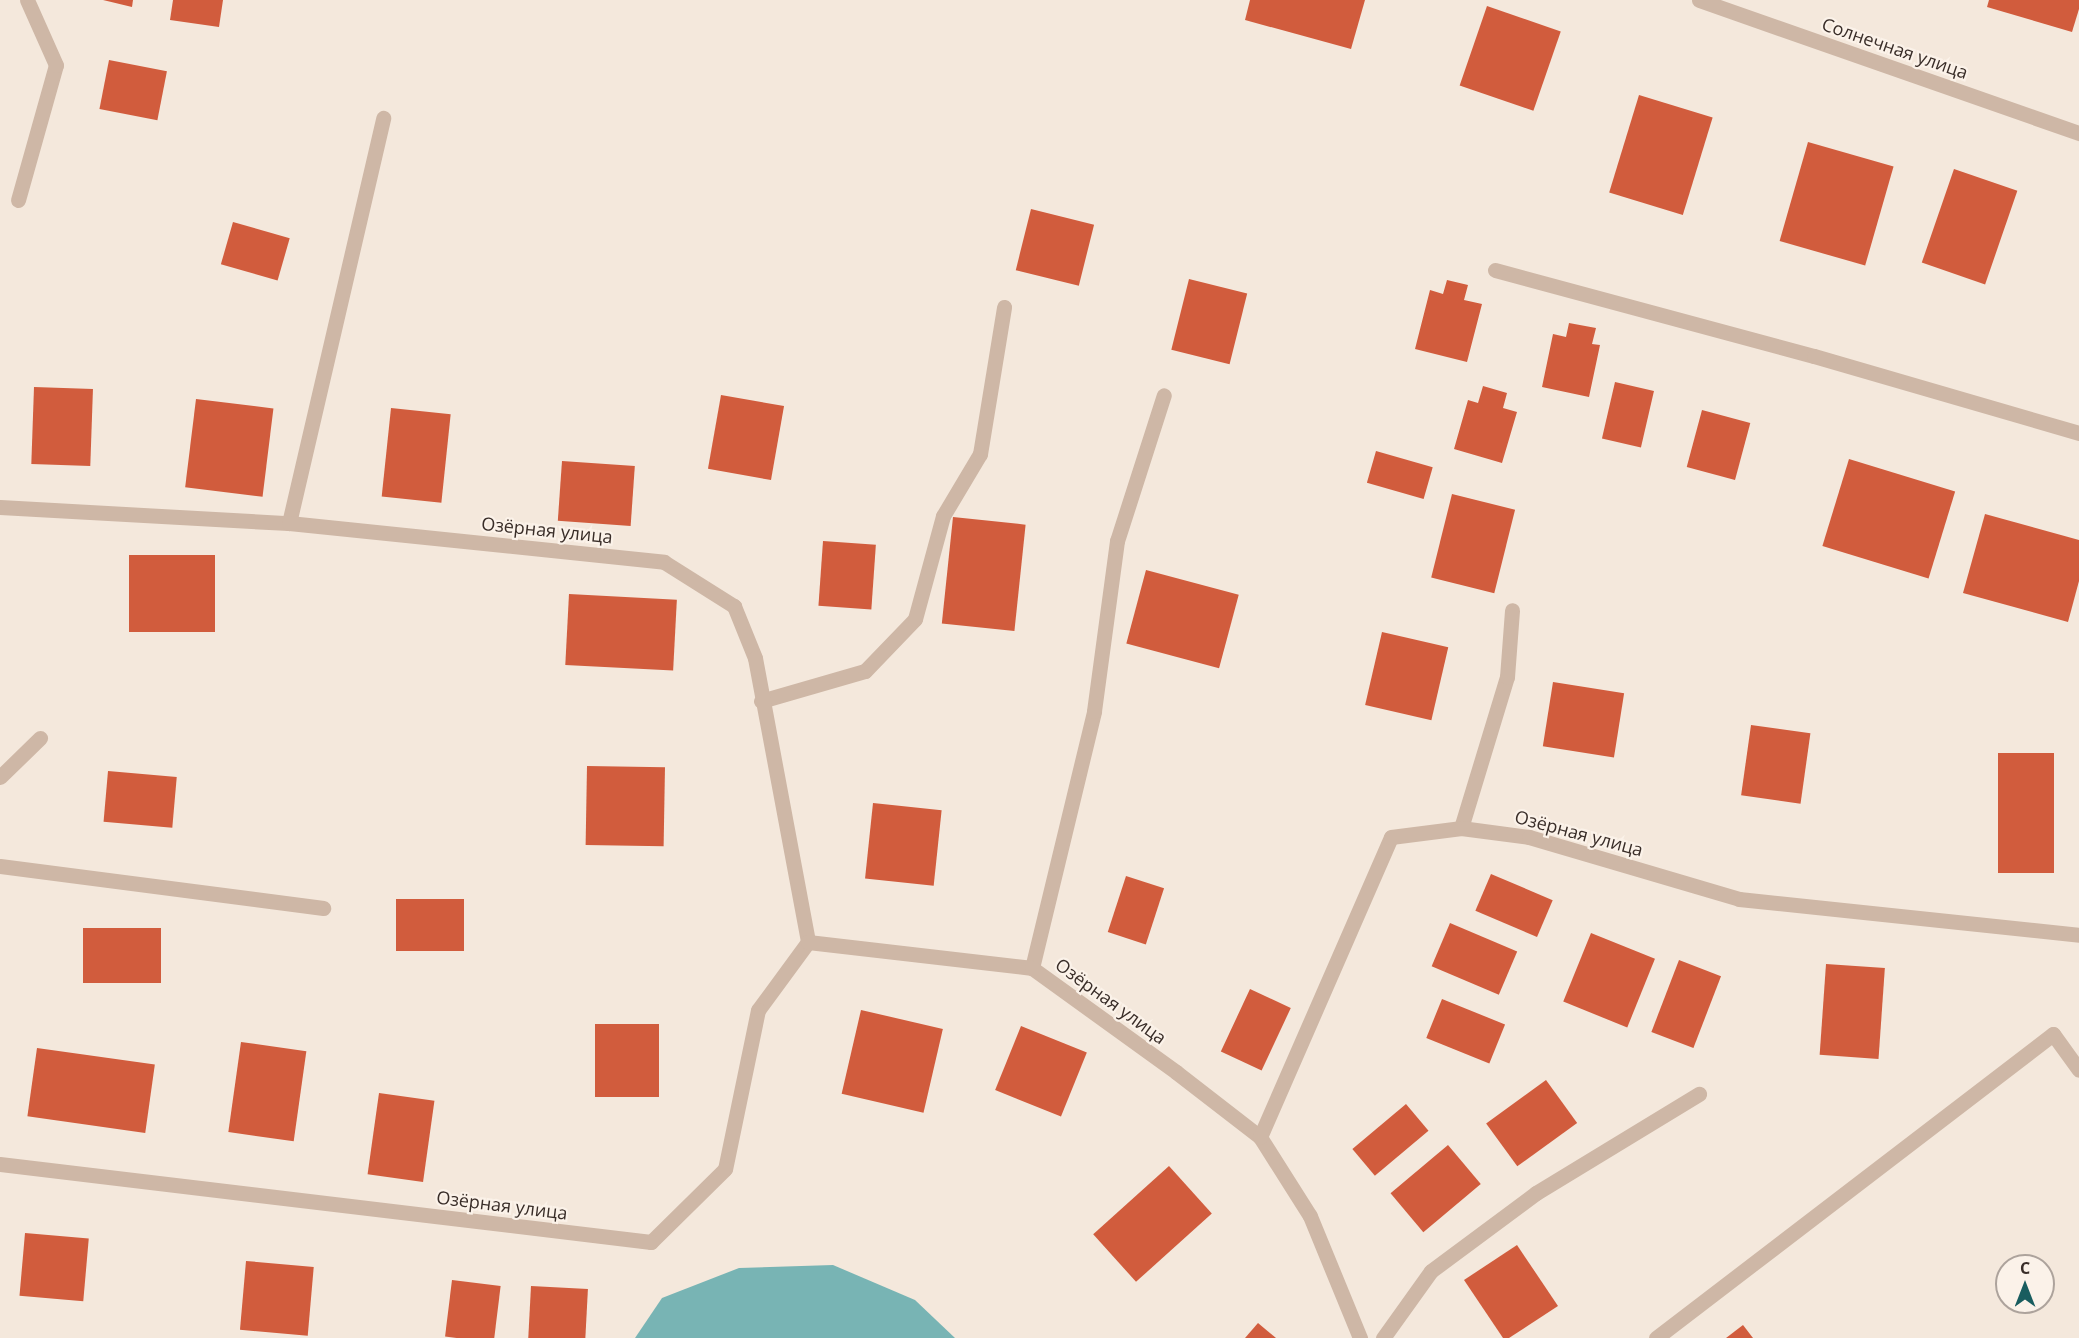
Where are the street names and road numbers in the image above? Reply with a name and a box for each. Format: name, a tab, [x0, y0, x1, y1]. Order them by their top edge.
street label: Солнечная улица	[1819, 13, 1971, 83]
street label: Озёрная улица	[480, 512, 614, 548]
street label: Озёрная улица	[1513, 806, 1645, 860]
street label: Озёрная улица	[1051, 954, 1171, 1048]
street label: Озёрная улица	[435, 1186, 569, 1224]

